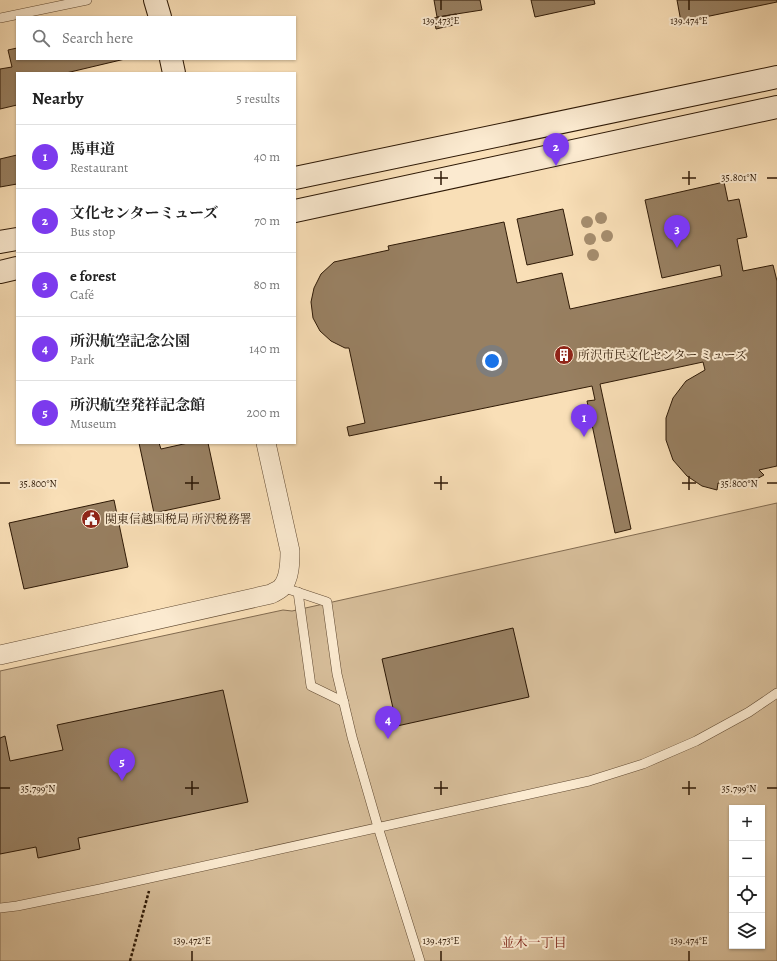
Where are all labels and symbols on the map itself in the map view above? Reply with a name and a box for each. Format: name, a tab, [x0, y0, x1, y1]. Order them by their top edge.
text: 139.473°E	[423, 14, 460, 27]
text: 139.474°E	[670, 14, 708, 27]
pin: 2	[543, 133, 569, 166]
text: 35.801°N	[721, 171, 757, 184]
pin: 3	[664, 215, 690, 248]
building icon: 所沢市民文化センター ミューズ	[553, 344, 575, 366]
place label: 所沢市民文化センター ミューズ	[578, 347, 747, 363]
your location	[482, 351, 502, 371]
pin: 1	[571, 404, 597, 437]
text: 35.800°N	[19, 477, 57, 490]
text: 35.800°N	[720, 477, 758, 490]
public building icon: 関東信越国税局 所沢税務署	[80, 508, 102, 530]
place label: 関東信越国税局 所沢税務署	[105, 511, 251, 527]
pin: 4	[375, 706, 401, 739]
pin: 5	[109, 748, 135, 781]
text: 35.799°N	[20, 782, 56, 795]
text: 35.799°N	[721, 782, 757, 795]
text: 139.472°E	[173, 934, 211, 947]
text: 139.473°E	[423, 934, 460, 947]
district label: 並木一丁目	[501, 934, 567, 951]
text: 139.474°E	[670, 934, 708, 947]

